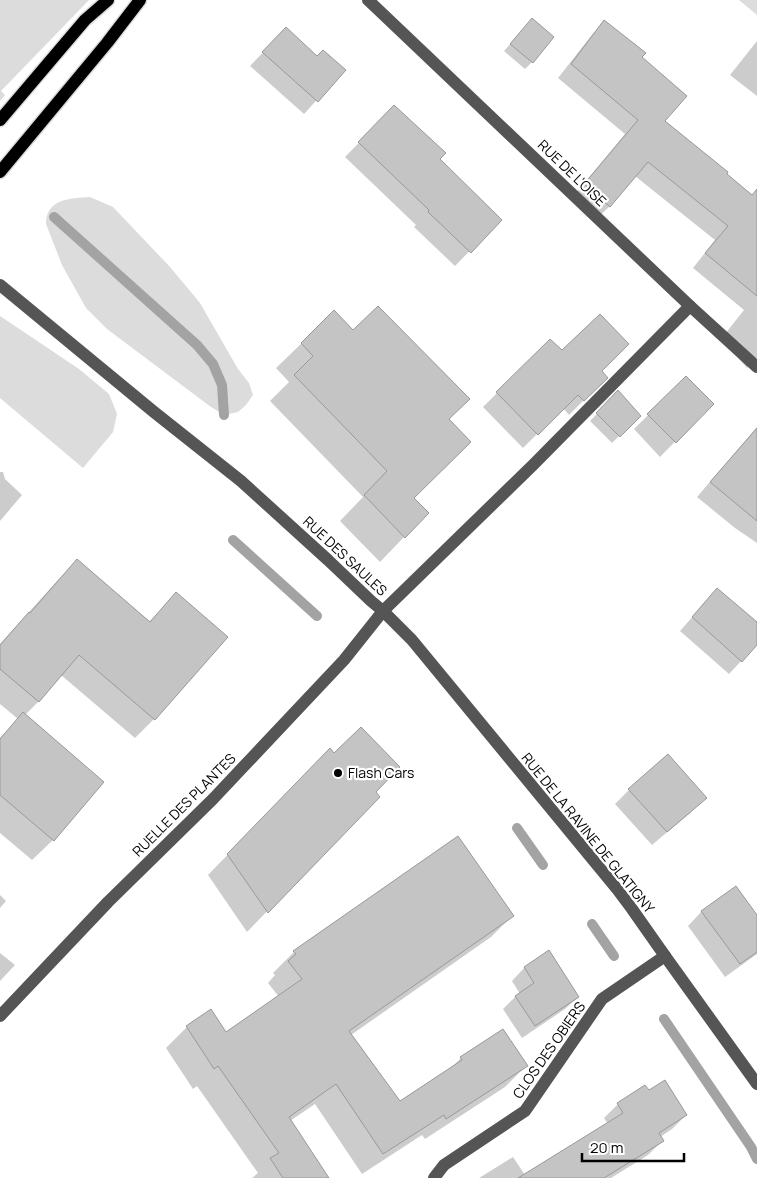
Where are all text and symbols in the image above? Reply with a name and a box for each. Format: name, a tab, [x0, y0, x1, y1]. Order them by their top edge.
street label: RUE DE L'OISE	[534, 135, 611, 210]
street label: RUE DES SAULES	[299, 512, 392, 600]
street label: RUE DE LA RAVINE DE GLATIGNY	[518, 748, 659, 917]
street label: RUELLE DES PLANTES	[128, 749, 240, 860]
place label: Flash Cars	[348, 763, 414, 782]
marker: Flash Cars	[332, 767, 344, 779]
street label: CLOS DES OBIERS	[508, 997, 589, 1102]
scale bar	[582, 1130, 684, 1162]
text: 20 m	[590, 1137, 623, 1158]

